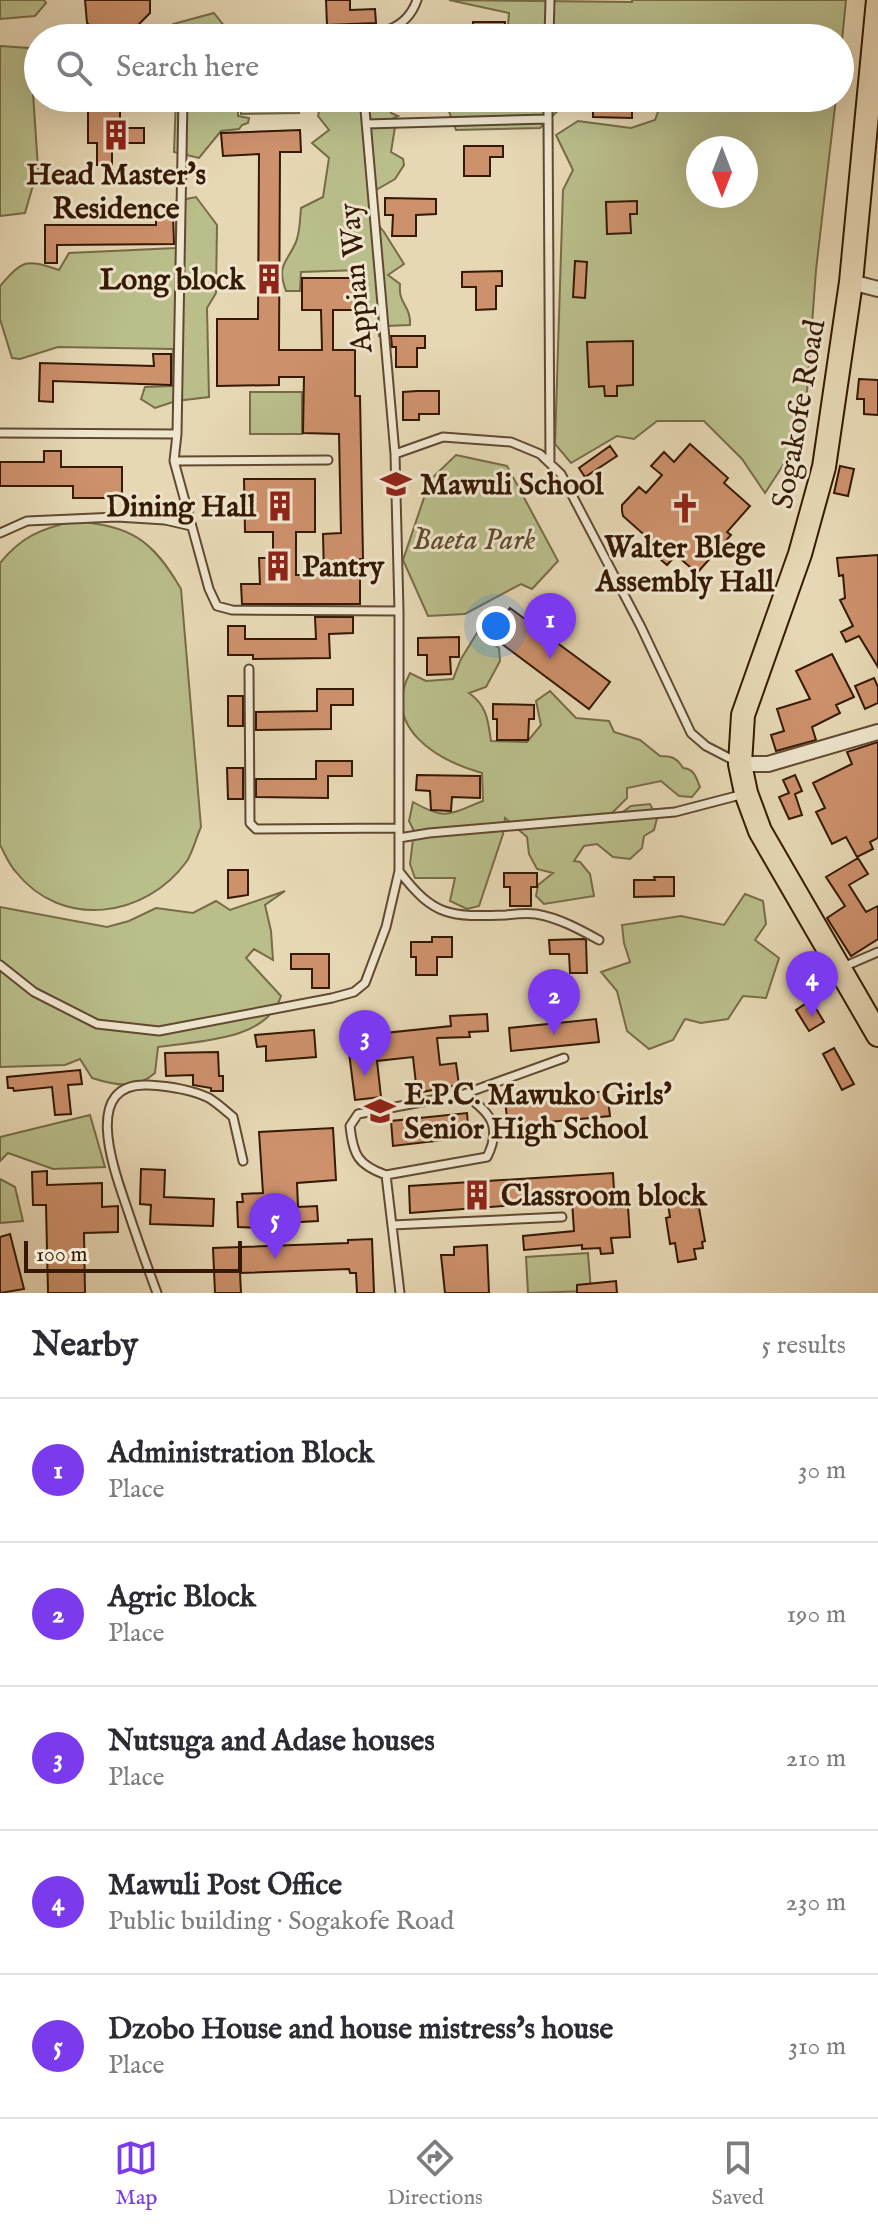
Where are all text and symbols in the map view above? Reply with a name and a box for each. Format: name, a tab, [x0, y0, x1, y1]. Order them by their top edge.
search box	[24, 24, 854, 112]
icon: search	[52, 46, 96, 90]
text: Search here	[116, 49, 259, 87]
building icon: Head Master's Residence	[99, 118, 133, 152]
north arrow	[686, 136, 758, 208]
place label: Head Master's Residence	[26, 157, 206, 229]
street label: Appian Way	[331, 201, 383, 355]
place label: Long block	[99, 262, 246, 300]
building icon: Long block	[252, 262, 286, 296]
street label: Sogakofe Road	[765, 316, 835, 512]
school or university icon: Mawuli School	[379, 467, 413, 501]
place label: Mawuli School	[420, 467, 604, 505]
place label: Dining Hall	[106, 489, 257, 527]
building icon: Dining Hall	[263, 489, 297, 523]
church icon: Walter Blege Assembly Hall	[668, 491, 702, 525]
park label: Baeta Park	[412, 522, 536, 560]
place label: Walter Blege Assembly Hall	[595, 530, 775, 602]
building icon: Pantry	[261, 549, 295, 583]
place label: Pantry	[302, 549, 385, 587]
pin: 1	[524, 593, 576, 659]
your location	[476, 606, 516, 646]
pin: 4	[786, 951, 838, 1017]
pin: 2	[528, 969, 580, 1035]
pin: 3	[339, 1010, 391, 1076]
place label: E.P.C. Mawuko Girls' Senior High School	[404, 1077, 672, 1149]
school or university icon: E.P.C. Mawuko Girls' Senior High School	[363, 1094, 397, 1128]
building icon: Classroom block	[460, 1178, 494, 1212]
place label: Classroom block	[501, 1178, 708, 1216]
pin: 5	[249, 1193, 301, 1259]
scale bar	[24, 1237, 242, 1273]
text: 100 m	[36, 1241, 88, 1269]
text: Nearby	[32, 1324, 138, 1367]
text: 5 results	[762, 1329, 846, 1362]
text: Administration Block	[108, 1435, 374, 1473]
text: 1	[53, 1454, 63, 1487]
text: 30 m	[798, 1454, 846, 1487]
text: Place	[108, 1473, 164, 1506]
text: Agric Block	[108, 1579, 256, 1617]
text: 2	[52, 1598, 64, 1631]
text: 190 m	[786, 1598, 846, 1631]
text: Place	[108, 1617, 164, 1650]
text: Nutsuga and Adase houses	[108, 1723, 435, 1761]
text: 3	[53, 1742, 63, 1775]
text: 210 m	[786, 1742, 846, 1775]
text: Place	[108, 1761, 164, 1794]
text: Mawuli Post Office	[108, 1867, 342, 1905]
text: 4	[52, 1886, 64, 1919]
text: 230 m	[786, 1886, 846, 1919]
text: Public building · Sogakofe Road	[108, 1905, 454, 1938]
text: Dzobo House and house mistress's house	[108, 2011, 613, 2049]
text: 5	[53, 2030, 63, 2063]
text: 310 m	[788, 2030, 846, 2063]
text: Place	[108, 2049, 164, 2082]
tab: Map	[114, 2136, 158, 2212]
tab: Directions	[387, 2136, 483, 2212]
tab: Saved	[712, 2136, 764, 2212]

